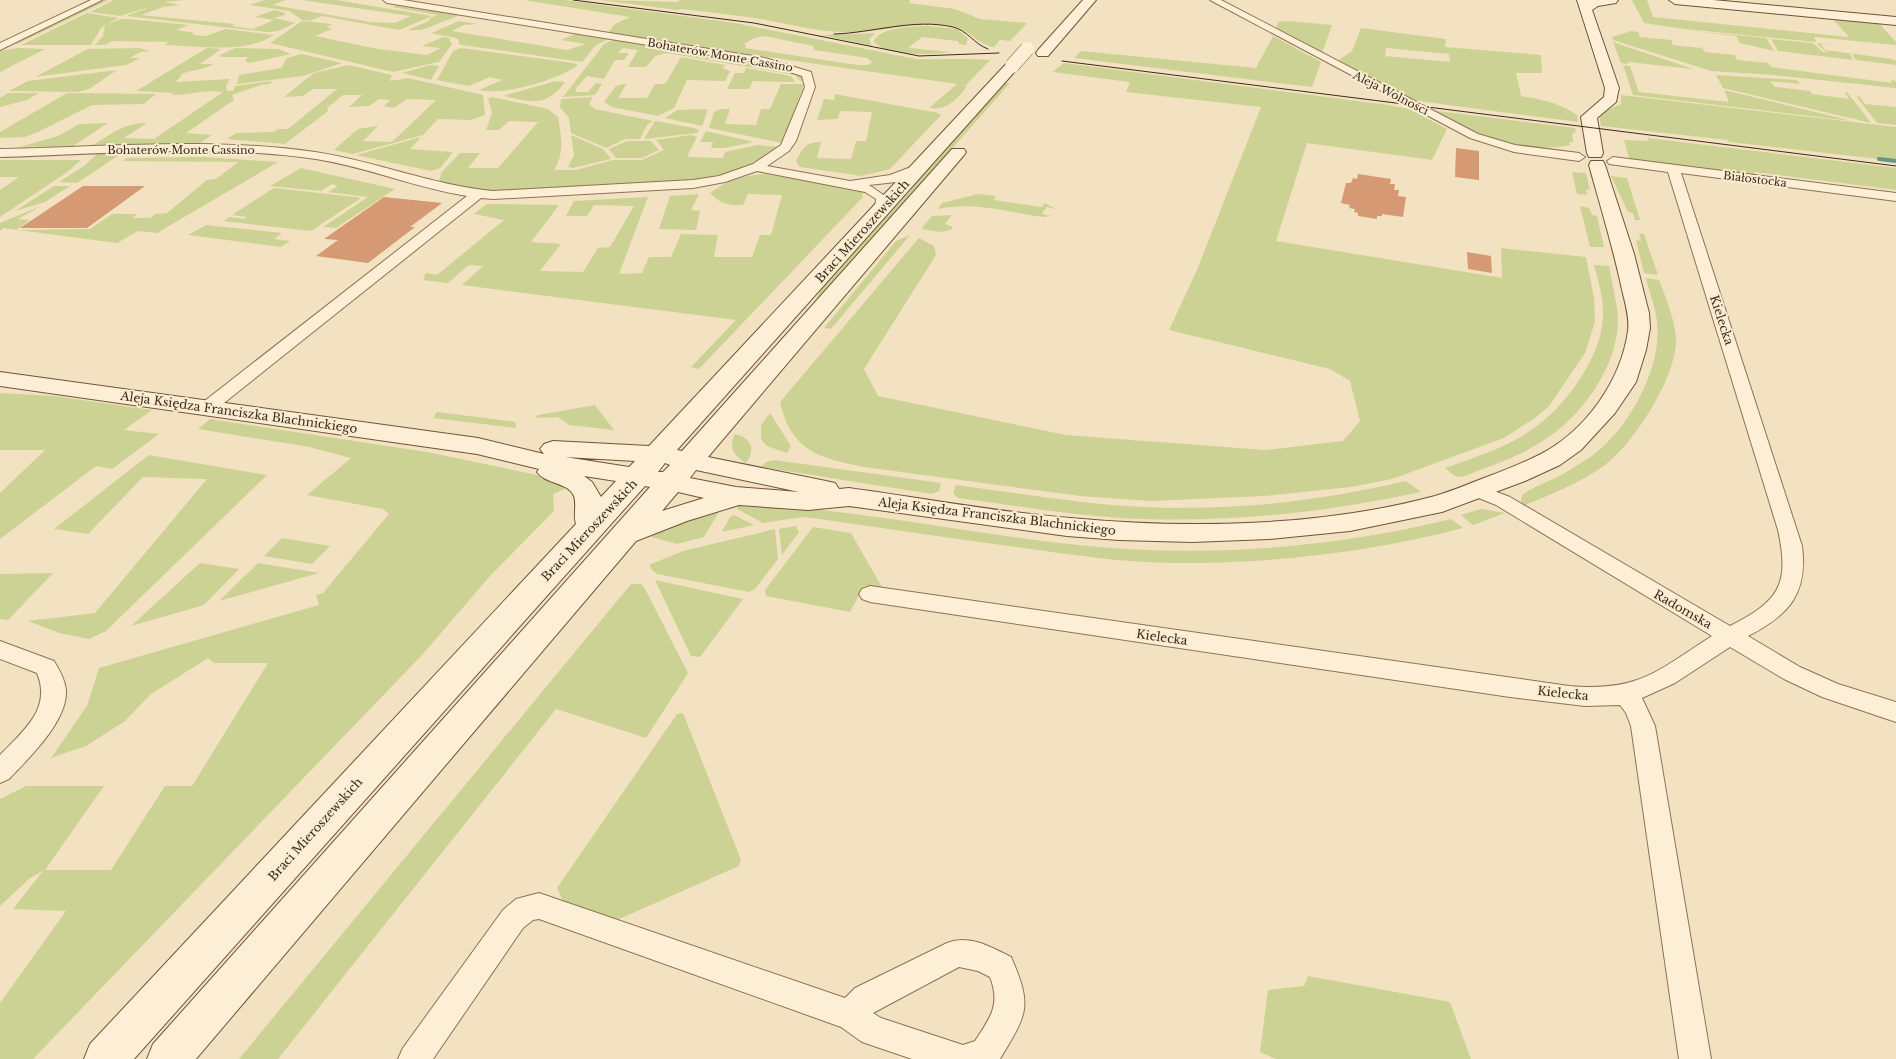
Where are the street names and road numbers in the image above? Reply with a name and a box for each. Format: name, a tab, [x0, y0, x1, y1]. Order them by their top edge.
street label: Bohaterów Monte Cassino	[646, 35, 794, 75]
street label: Aleja Wolności	[1350, 68, 1431, 118]
street label: Bohaterów Monte Cassino	[107, 143, 255, 157]
street label: Białostocka	[1722, 168, 1789, 190]
street label: Braci Mieroszewskich	[812, 176, 912, 286]
street label: Kielecka	[1707, 293, 1737, 347]
street label: Aleja Księdza Franciszka Blachnickiego	[118, 388, 359, 436]
street label: Braci Mieroszewskich	[538, 476, 640, 584]
street label: Aleja Księdza Franciszka Blachnickiego	[876, 494, 1117, 538]
street label: Radomska	[1651, 586, 1715, 632]
street label: Kielecka	[1135, 626, 1189, 648]
street label: Kielecka	[1537, 683, 1590, 703]
street label: Braci Mieroszewskich	[265, 774, 365, 884]

